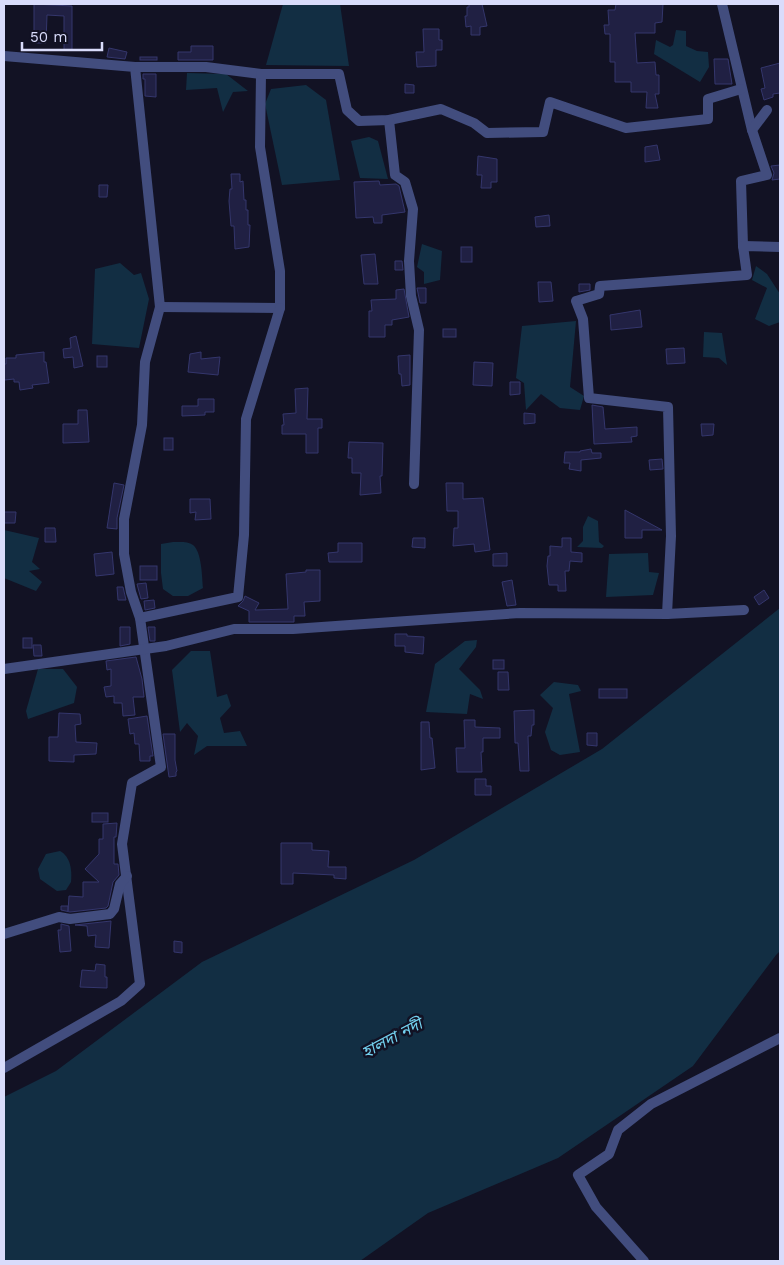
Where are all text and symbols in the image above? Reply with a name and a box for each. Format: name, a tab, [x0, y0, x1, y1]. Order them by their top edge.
scale bar	[22, 20, 102, 52]
text: 50 m	[30, 28, 67, 46]
water label: হালদা নদী	[359, 1013, 428, 1062]

